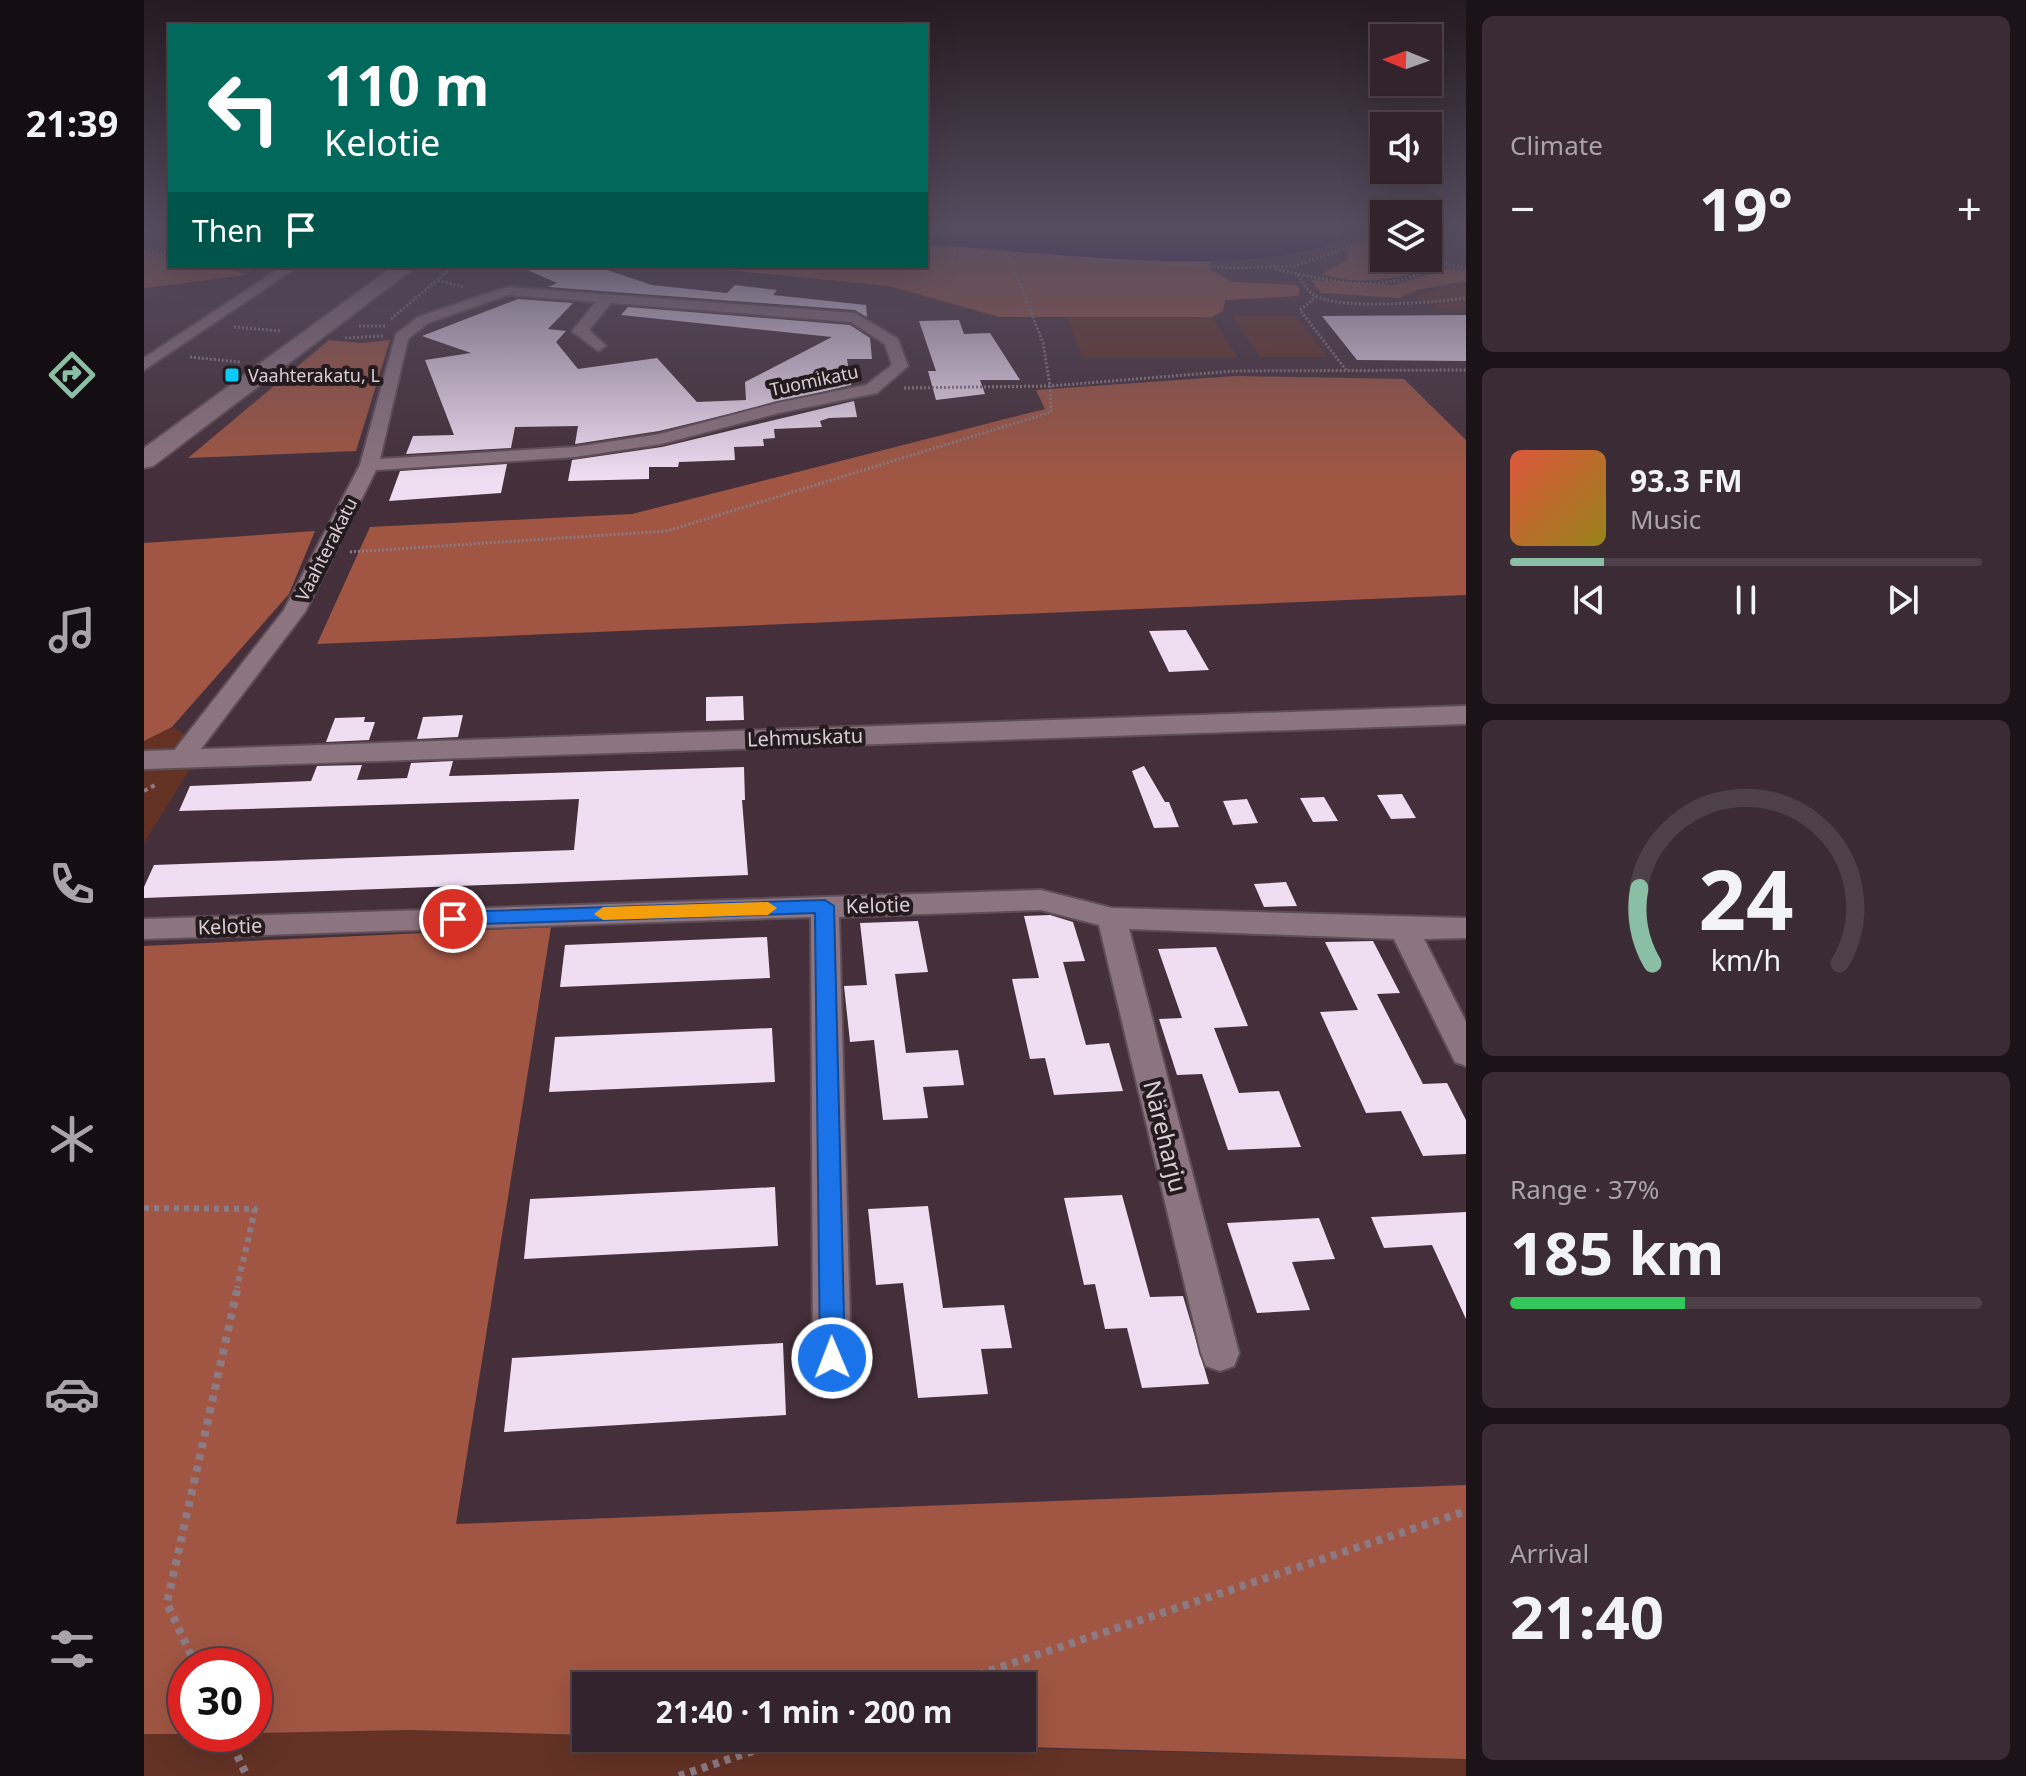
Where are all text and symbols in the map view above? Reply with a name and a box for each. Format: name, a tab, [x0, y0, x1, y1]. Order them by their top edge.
north arrow	[1370, 24, 1442, 96]
map controls	[1370, 24, 1442, 272]
text: 110 m	[324, 46, 489, 122]
icon: left	[192, 56, 296, 160]
text: 21:39	[26, 99, 118, 148]
button: sound	[1370, 112, 1442, 184]
text: Kelotie	[324, 118, 440, 167]
text: Climate	[1510, 127, 1603, 163]
text: 19°	[1699, 167, 1793, 249]
text: −	[1510, 178, 1535, 238]
text: +	[1957, 178, 1982, 238]
button: layers	[1370, 200, 1442, 272]
icon: arrive	[279, 208, 323, 252]
text: Then	[192, 210, 263, 251]
icon: directions	[44, 347, 100, 403]
street label: Tuomikatu	[768, 359, 860, 401]
place label: Vaahterakatu, L	[248, 363, 380, 387]
marker: Vaahterakatu, L	[223, 366, 241, 384]
text: 93.3 FM	[1630, 460, 1742, 501]
street label: Vaahterakatu	[290, 493, 362, 605]
text: Music	[1630, 501, 1701, 537]
icon: previous	[1567, 578, 1611, 622]
icon: pause	[1724, 578, 1768, 622]
icon: next	[1881, 578, 1925, 622]
icon: music	[44, 602, 100, 658]
street label: Lehmuskatu	[746, 721, 864, 753]
text: 24	[1698, 841, 1794, 954]
icon: phone	[44, 856, 100, 912]
pin	[419, 885, 487, 953]
street label: Kelotie	[845, 890, 911, 920]
icon: arrive	[431, 897, 475, 941]
street label: Kelotie	[197, 911, 263, 941]
text: km/h	[1711, 940, 1781, 979]
street label: Näreharju	[1136, 1077, 1196, 1195]
icon: climate	[44, 1111, 100, 1167]
text: Range · 37%	[1510, 1171, 1659, 1207]
text: 185 km	[1510, 1211, 1724, 1293]
position arrow	[790, 1316, 874, 1400]
icon: car	[44, 1366, 100, 1422]
text: Arrival	[1510, 1535, 1589, 1571]
text: 21:40	[1510, 1575, 1664, 1657]
icon: filters	[44, 1621, 100, 1677]
speed limit sign: 30	[168, 1648, 272, 1752]
text: 21:40 · 1 min · 200 m	[656, 1691, 952, 1732]

